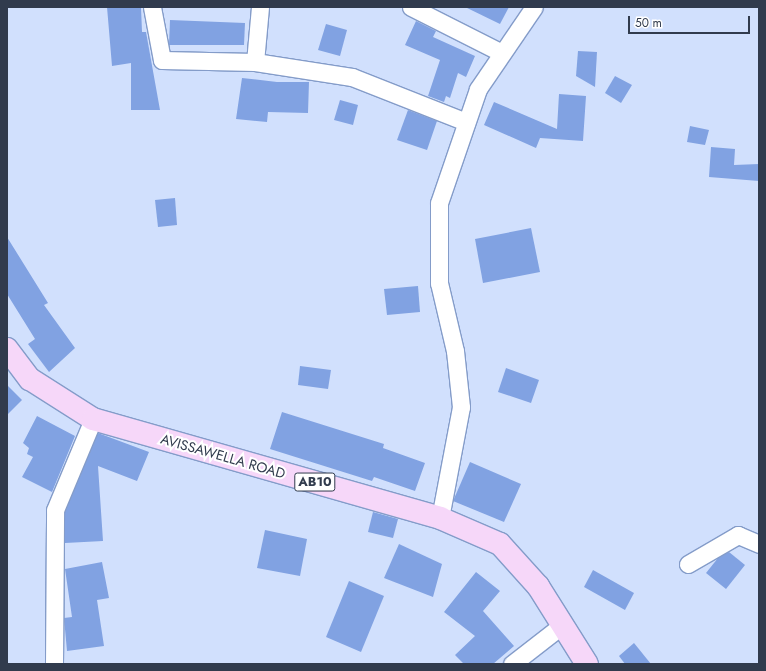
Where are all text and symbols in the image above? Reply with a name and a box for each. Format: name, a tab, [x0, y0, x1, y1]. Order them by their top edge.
scale bar	[630, 8, 752, 34]
text: 50 m	[635, 14, 662, 32]
street label: AVISSAWELLA ROAD	[159, 430, 287, 482]
road number: AB10	[294, 471, 336, 493]

